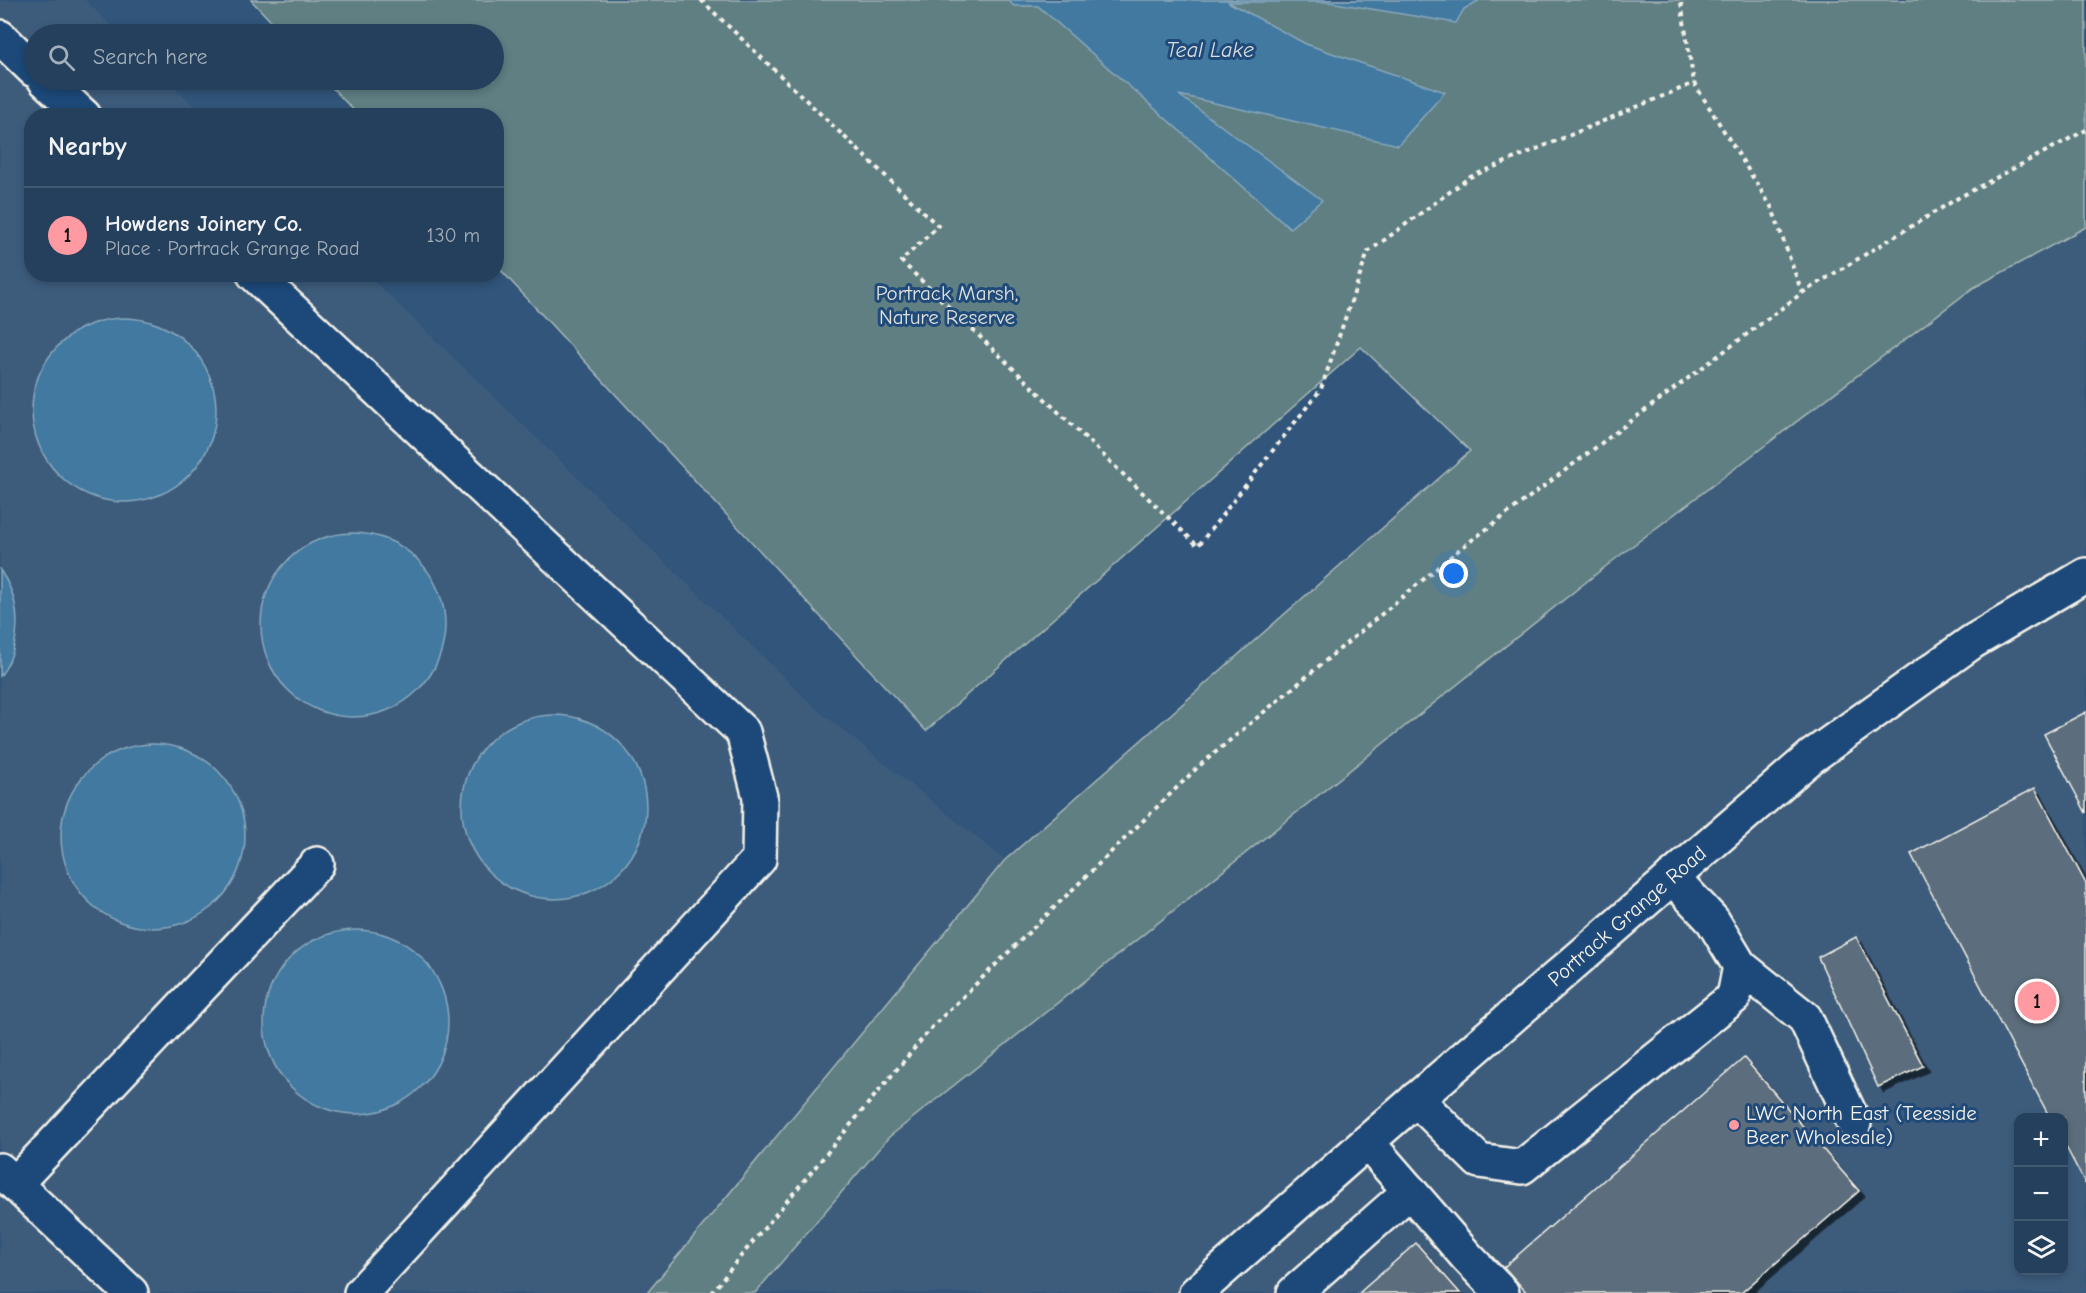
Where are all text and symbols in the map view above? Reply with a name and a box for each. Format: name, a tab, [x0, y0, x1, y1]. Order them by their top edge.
search box	[24, 24, 504, 90]
water label: Teal Lake	[1166, 37, 1254, 63]
icon: search	[45, 41, 78, 74]
text: Search here	[93, 44, 208, 70]
text: Nearby	[48, 132, 127, 162]
text: Howdens Joinery Co.	[105, 211, 302, 237]
text: 1	[64, 224, 71, 247]
text: 130 m	[427, 224, 480, 247]
text: Place · Portrack Grange Road	[105, 237, 360, 260]
park label: Portrack Marsh, Nature Reserve	[876, 281, 1018, 329]
your location	[1439, 559, 1468, 588]
street label: Portrack Grange Road	[1543, 841, 1711, 991]
pin: 1	[2018, 978, 2056, 1024]
place label: LWC North East (Teesside Beer Wholesale)	[1746, 1101, 1977, 1149]
map controls	[2014, 1113, 2068, 1275]
button: +	[2014, 1113, 2068, 1167]
marker: LWC North East (Teesside Beer Wholesale)	[1727, 1118, 1741, 1132]
button: −	[2014, 1167, 2068, 1221]
button: layers	[2014, 1221, 2068, 1275]

